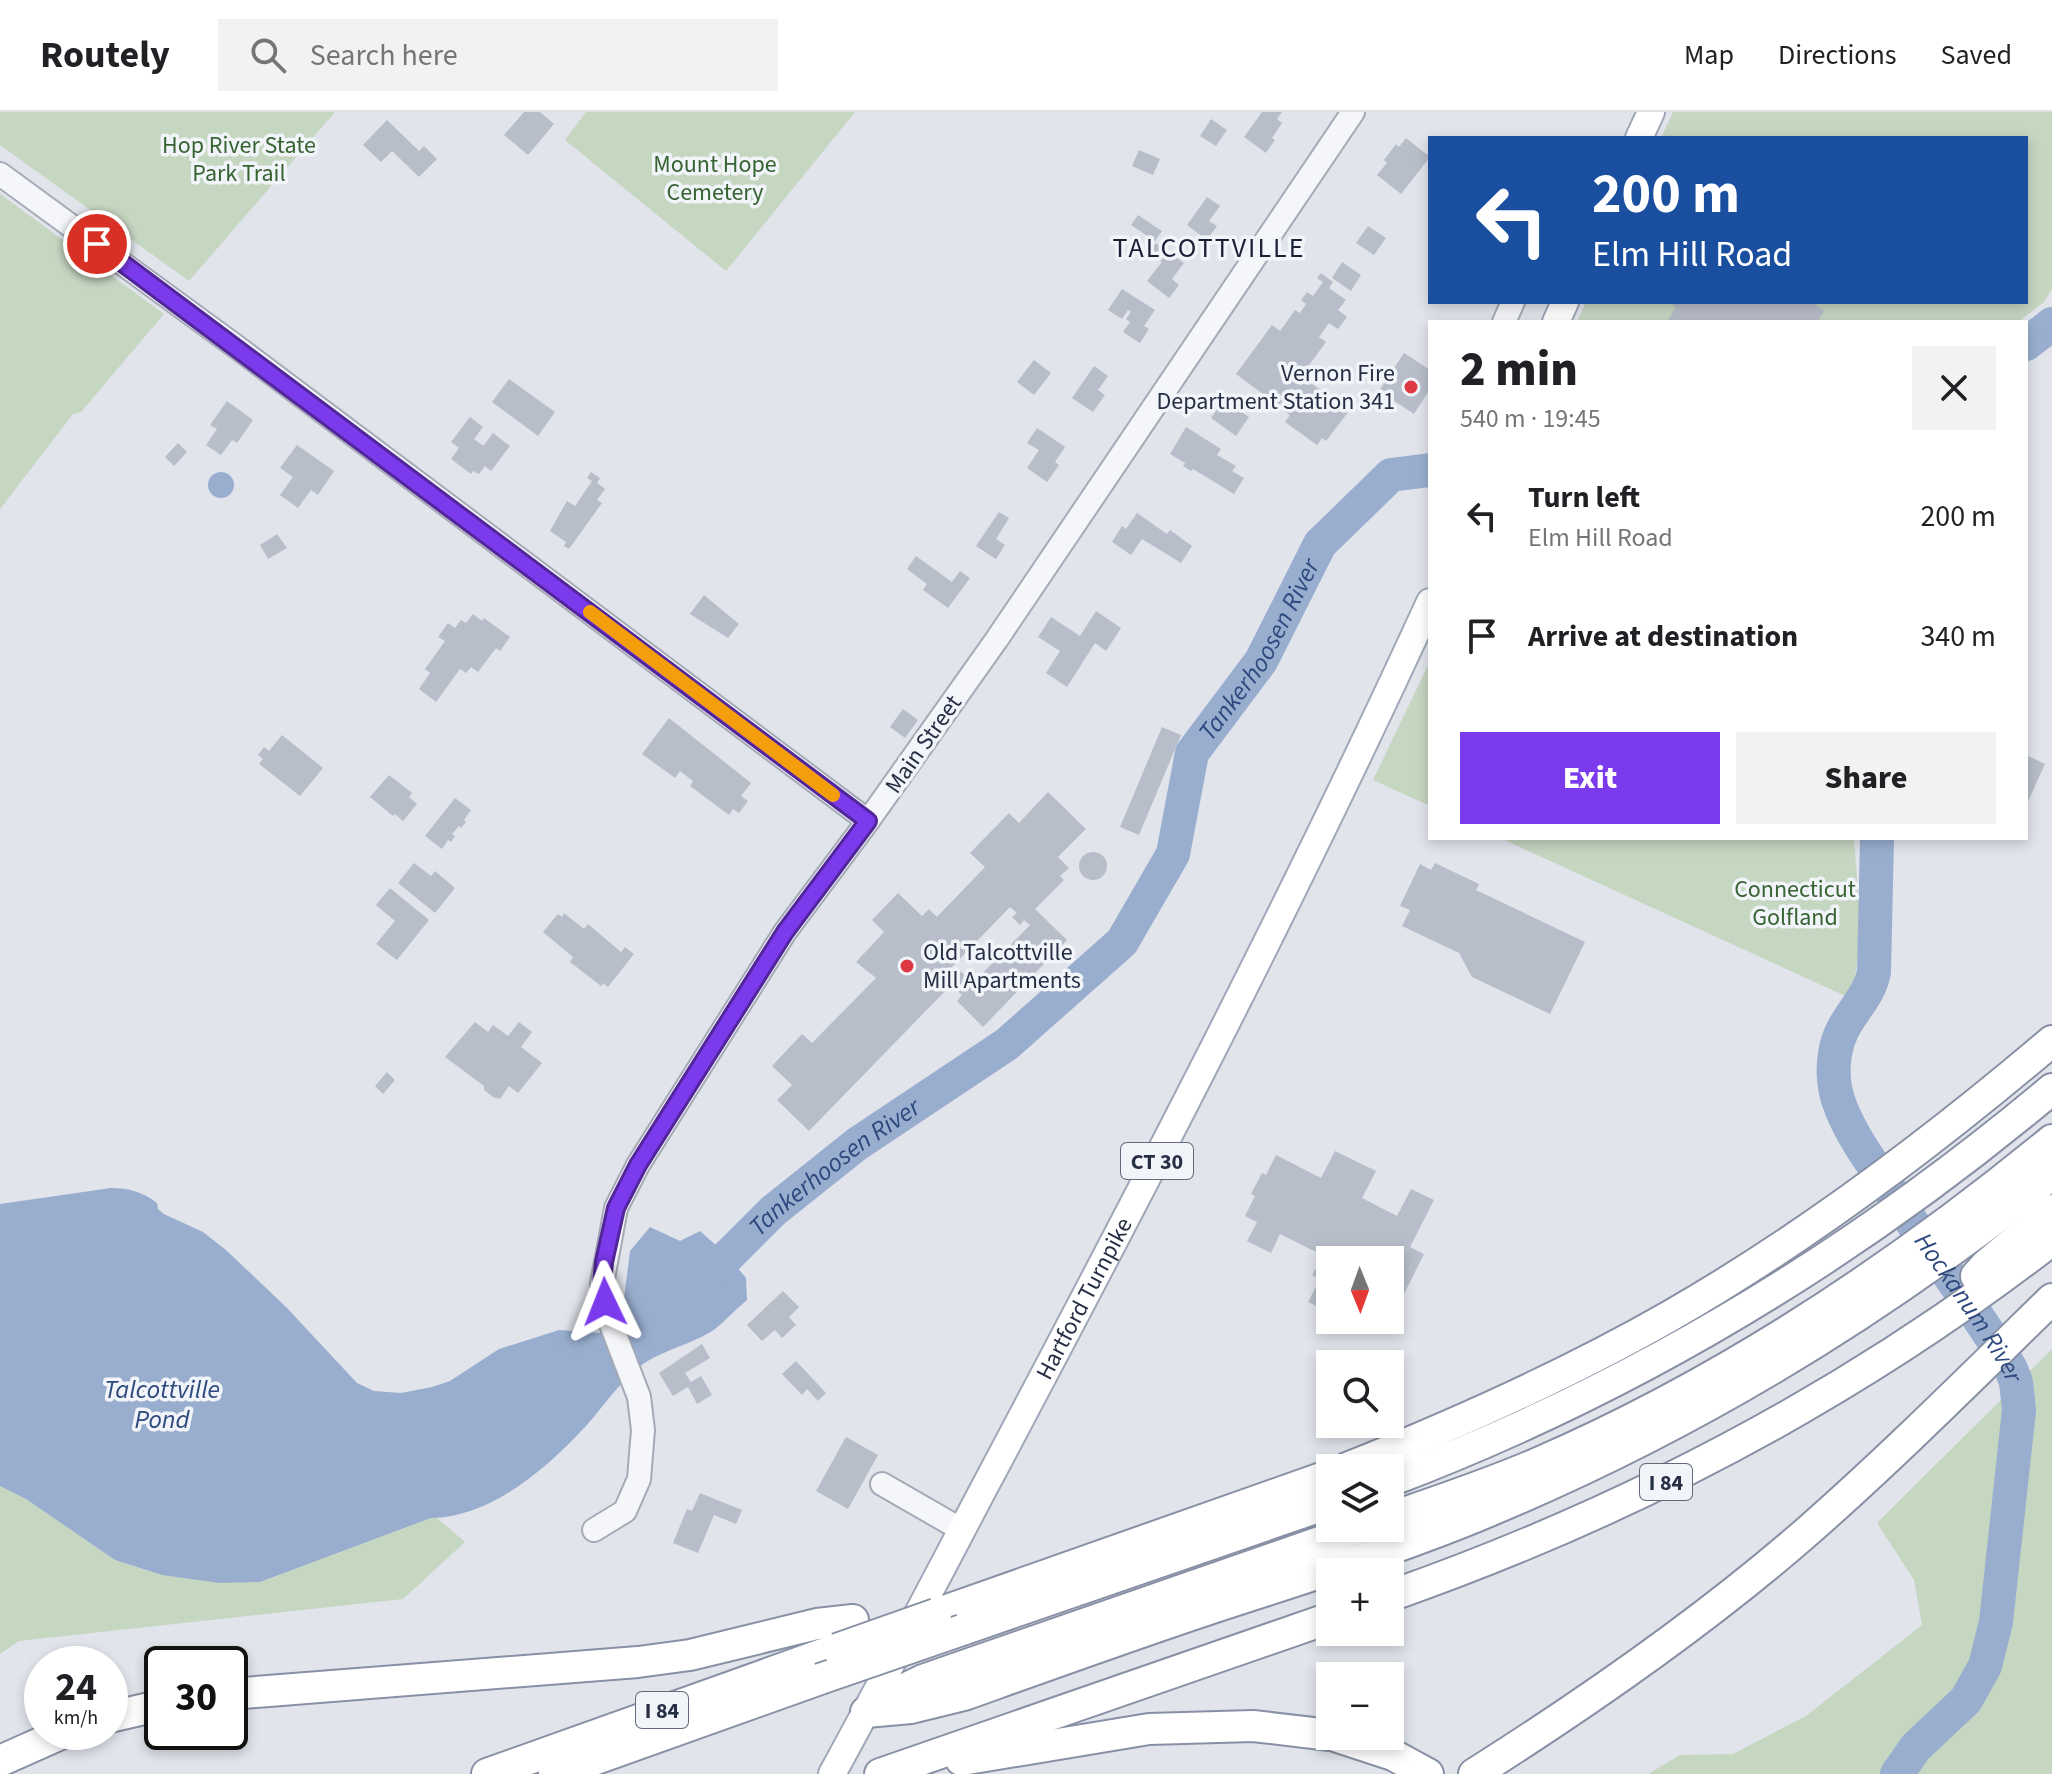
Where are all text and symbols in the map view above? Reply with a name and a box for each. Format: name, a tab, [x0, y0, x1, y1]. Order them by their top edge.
search box	[218, 19, 778, 91]
text: Routely	[40, 28, 170, 82]
icon: search	[246, 33, 290, 77]
text: Search here	[310, 34, 458, 77]
text: Map	[1684, 35, 1734, 75]
text: Directions	[1778, 35, 1897, 75]
text: Saved	[1941, 35, 2012, 75]
park label: Hop River State Park Trail	[162, 128, 316, 191]
park label: Mount Hope Cemetery	[653, 147, 777, 210]
text: 200 m	[1592, 155, 1740, 234]
icon: left	[1460, 168, 1564, 272]
pin	[63, 210, 131, 278]
icon: arrive	[75, 222, 119, 266]
district label: TALCOTTVILLE	[1113, 228, 1305, 268]
text: Elm Hill Road	[1592, 229, 1792, 280]
text: 2 min	[1460, 336, 1578, 404]
button: close	[1912, 346, 1996, 430]
place label: Vernon Fire Department Station 341	[1157, 356, 1395, 419]
marker: Vernon Fire Department Station 341	[1402, 378, 1420, 396]
text: 540 m · 19:45	[1460, 400, 1601, 437]
text: Turn left	[1528, 476, 1640, 519]
icon: left	[1460, 494, 1504, 538]
text: 200 m	[1920, 495, 1996, 538]
text: Elm Hill Road	[1528, 519, 1673, 556]
water label: Tankerhoosen River	[1189, 551, 1329, 749]
icon: arrive	[1460, 614, 1504, 658]
text: Arrive at destination	[1528, 615, 1798, 658]
text: 340 m	[1920, 615, 1996, 658]
street label: Main Street	[877, 688, 970, 801]
button: Exit	[1460, 732, 1720, 824]
button: Share	[1736, 732, 1996, 824]
park label: Connecticut Golfland	[1734, 872, 1856, 935]
place label: Old Talcottville Mill Apartments	[923, 935, 1081, 998]
marker: Old Talcottville Mill Apartments	[898, 957, 916, 975]
water label: Tankerhoosen River	[740, 1088, 929, 1244]
road number: CT 30	[1121, 1143, 1193, 1179]
street label: Hartford Turnpike	[1027, 1212, 1141, 1386]
water label: Hockanum River	[1905, 1225, 2033, 1388]
north arrow	[1316, 1246, 1404, 1334]
map controls	[1316, 1246, 1404, 1750]
position arrow	[563, 1260, 647, 1344]
button: search	[1316, 1350, 1404, 1438]
water label: Talcottville Pond	[104, 1371, 220, 1438]
button: layers	[1316, 1454, 1404, 1542]
road number: I 84	[1640, 1464, 1692, 1500]
button: +	[1316, 1558, 1404, 1646]
speed limit sign: 30	[144, 1646, 248, 1750]
text: 24	[55, 1659, 97, 1716]
button: −	[1316, 1662, 1404, 1750]
road number: I 84	[636, 1692, 688, 1728]
text: km/h	[54, 1704, 98, 1732]

